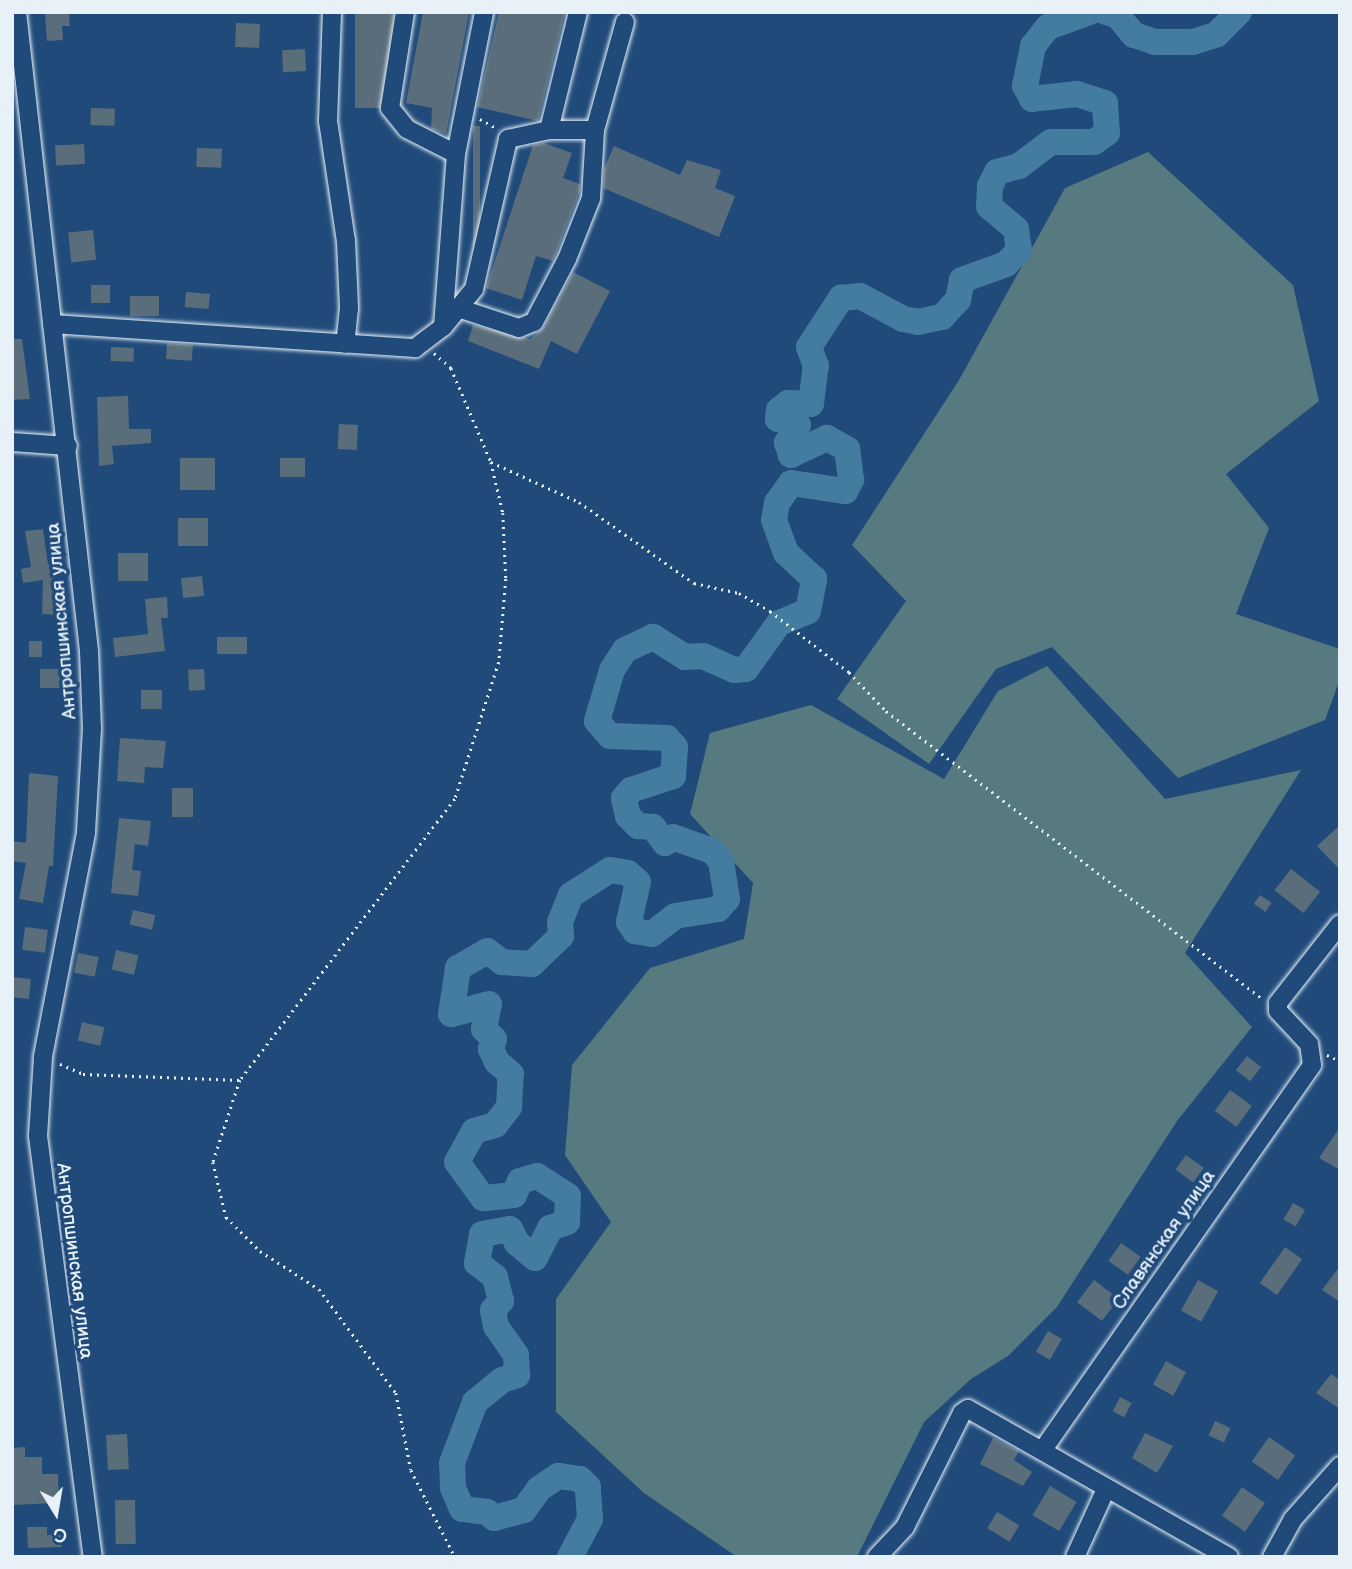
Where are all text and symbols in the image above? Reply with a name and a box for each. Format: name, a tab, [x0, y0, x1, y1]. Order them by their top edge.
street label: Антропшинская улица	[42, 522, 82, 720]
street label: Антропшинская улица	[51, 1162, 97, 1360]
street label: Славянская улица	[1107, 1166, 1221, 1314]
north arrow	[21, 1478, 91, 1548]
text: С	[51, 1522, 69, 1547]

